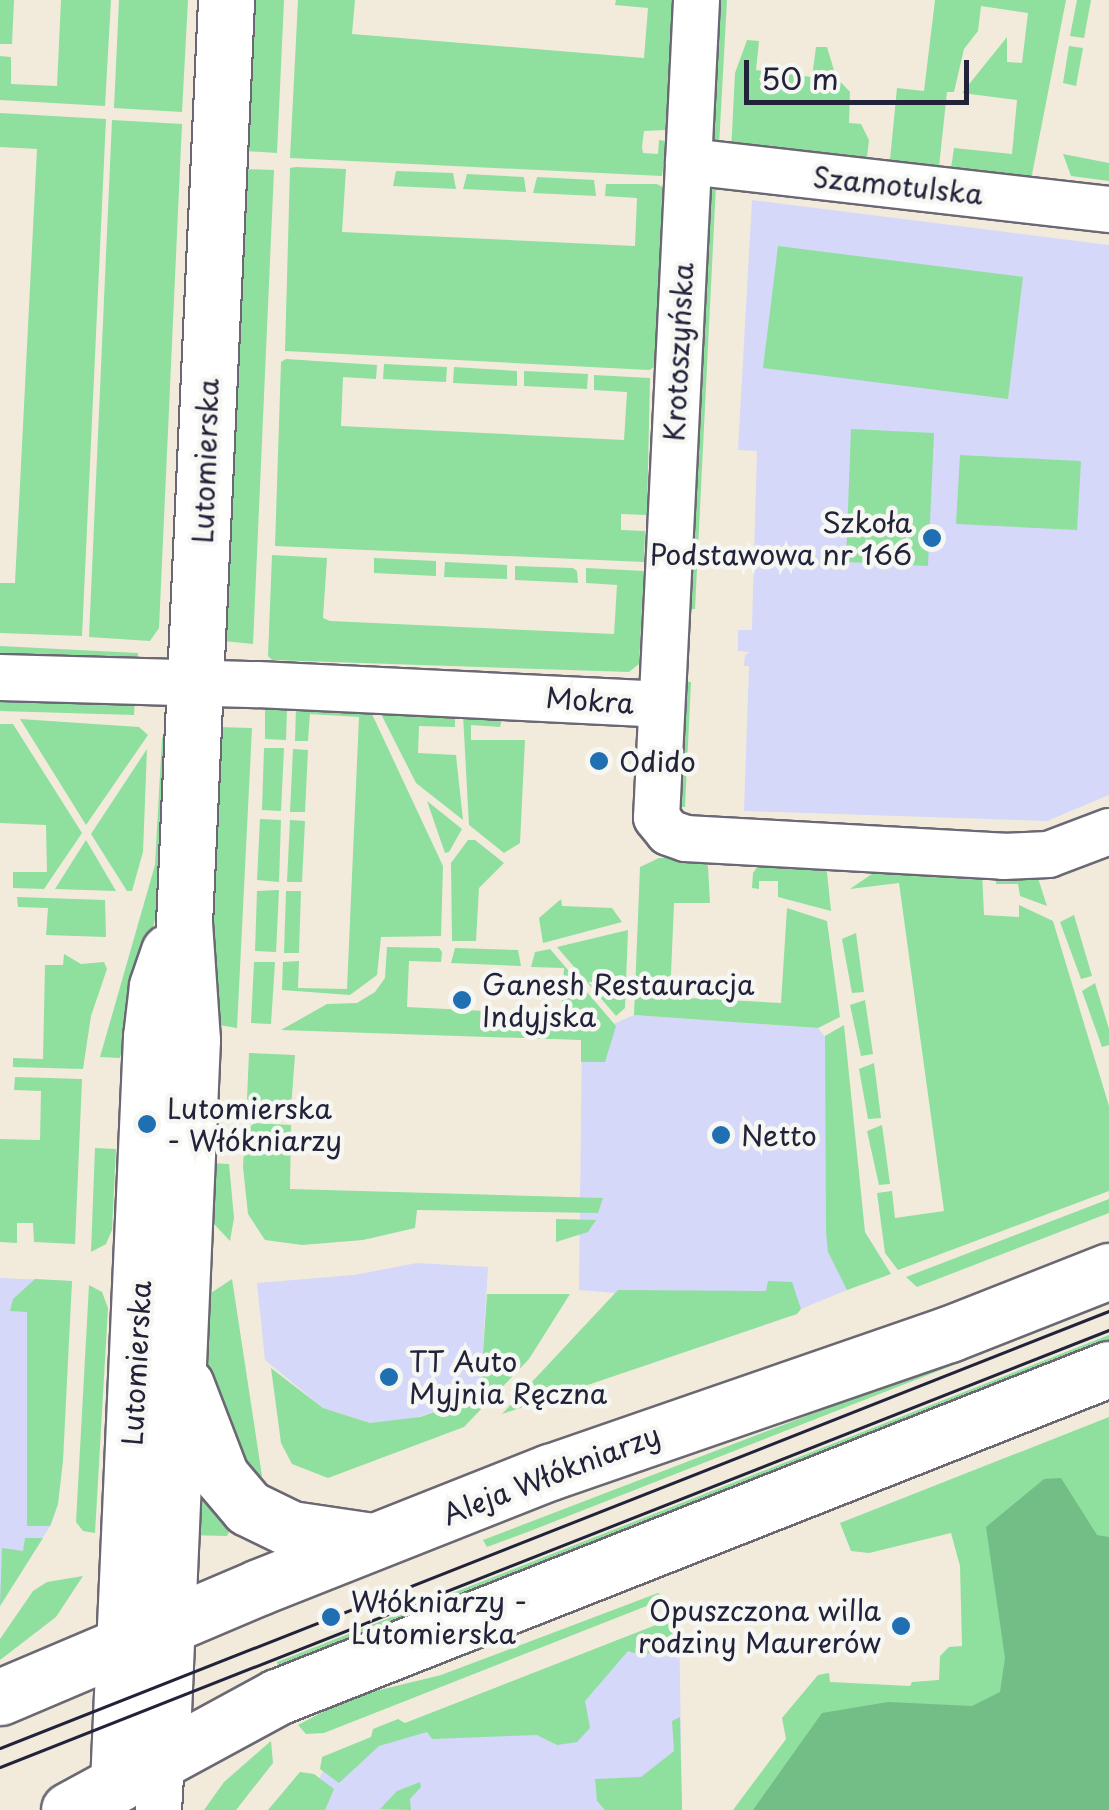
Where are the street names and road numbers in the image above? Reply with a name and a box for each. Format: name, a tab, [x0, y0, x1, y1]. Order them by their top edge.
street label: Szamotulska	[811, 159, 985, 211]
street label: Krotoszyńska	[657, 262, 699, 442]
street label: Lutomierska	[185, 378, 225, 544]
street label: Mokra	[545, 680, 635, 720]
street label: Lutomierska	[115, 1280, 157, 1446]
street label: Aleja Włókniarzy	[437, 1417, 665, 1531]

